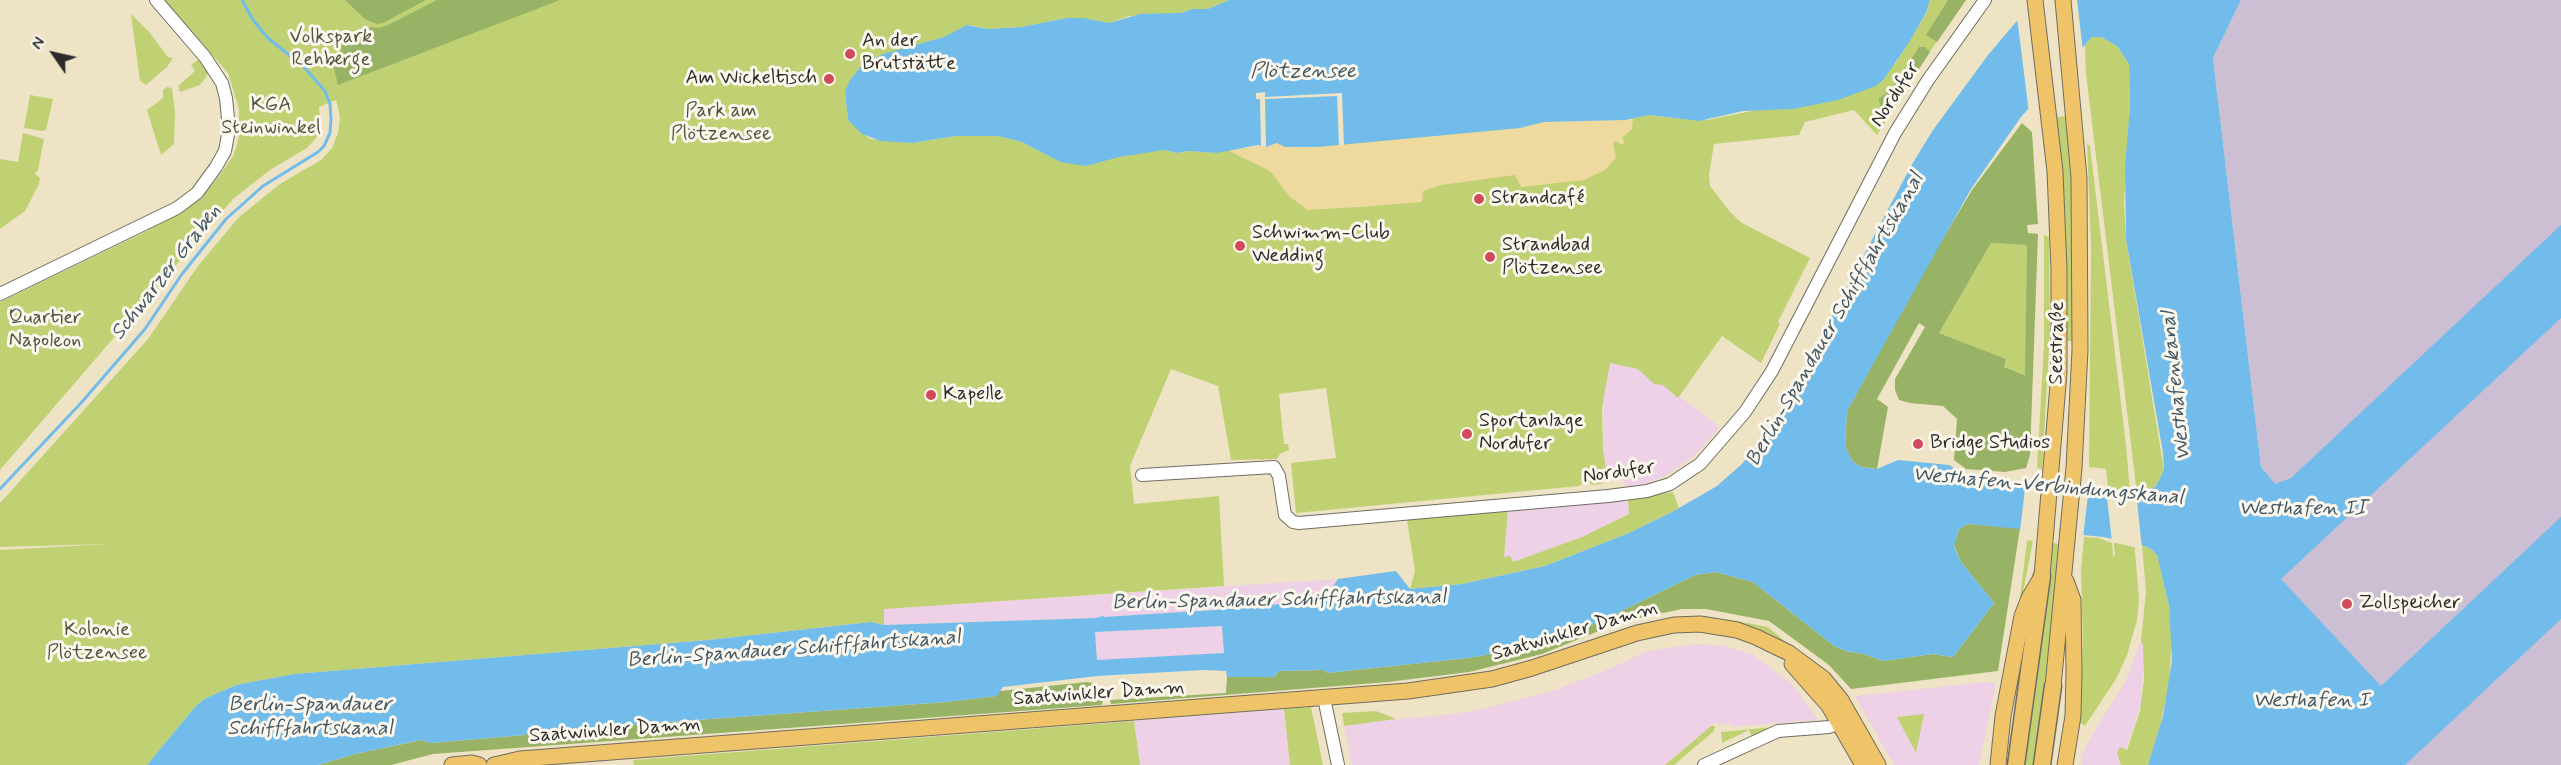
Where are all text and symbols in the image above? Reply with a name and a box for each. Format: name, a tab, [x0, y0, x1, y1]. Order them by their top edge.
north arrow	[24, 24, 84, 84]
park label: Volkspark Rehberge	[290, 26, 372, 73]
place label: An der Brutstätte	[862, 30, 956, 77]
text: N	[27, 33, 50, 54]
marker: An der Brutstätte	[843, 47, 857, 61]
street label: Nordufer	[1866, 58, 1926, 132]
water label: Plötzensee	[1250, 60, 1356, 86]
place label: Am Wickeltisch	[686, 67, 817, 91]
marker: Am Wickeltisch	[822, 72, 836, 86]
park label: KGA Steinwinkel	[221, 94, 321, 141]
park label: Park am Plötzensee	[671, 100, 771, 147]
water label: Berlin-Spandauer Schifffahrtskanal	[1742, 169, 1930, 471]
place label: Strandcafé	[1491, 187, 1584, 211]
marker: Strandcafé	[1472, 192, 1486, 206]
water label: Schwarzer Graben	[106, 200, 228, 346]
place label: Schwimm-Club Wedding	[1252, 222, 1390, 269]
place label: Strandbad Plötzensee	[1502, 234, 1603, 281]
marker: Schwimm-Club Wedding	[1233, 239, 1247, 253]
marker: Strandbad Plötzensee	[1483, 250, 1497, 264]
street label: Seestraße	[2045, 301, 2071, 385]
park label: Quartier Napoleon	[8, 307, 82, 354]
water label: Westhafenkanal	[2157, 310, 2197, 462]
place label: Kapelle	[943, 383, 1004, 407]
marker: Kapelle	[924, 388, 938, 402]
place label: Sportanlage Nordufer	[1479, 410, 1584, 457]
marker: Sportanlage Nordufer	[1460, 427, 1474, 441]
place label: Bridge Studios	[1930, 432, 2050, 456]
marker: Bridge Studios	[1911, 437, 1925, 451]
street label: Nordufer	[1581, 456, 1657, 490]
water label: Westhafen-Verbindungskanal	[1912, 463, 2184, 511]
water label: Westhafen II	[2239, 497, 2367, 523]
water label: Berlin-Spandauer Schifffahrtskanal	[1112, 585, 1446, 617]
place label: Zollspeicher	[2359, 592, 2461, 616]
street label: Saatwinkler Damm	[1489, 597, 1661, 667]
marker: Zollspeicher	[2340, 597, 2354, 611]
park label: Kolonie Plötzensee	[47, 619, 147, 666]
water label: Berlin-Spandauer Schifffahrtskanal	[626, 626, 962, 674]
street label: Saatwinkler Damm	[1013, 676, 1185, 712]
water label: Westhafen I	[2253, 689, 2369, 715]
water label: Berlin-Spandauer Schifffahrtskanal	[227, 693, 393, 743]
street label: Saatwinkler Damm	[529, 713, 701, 749]

